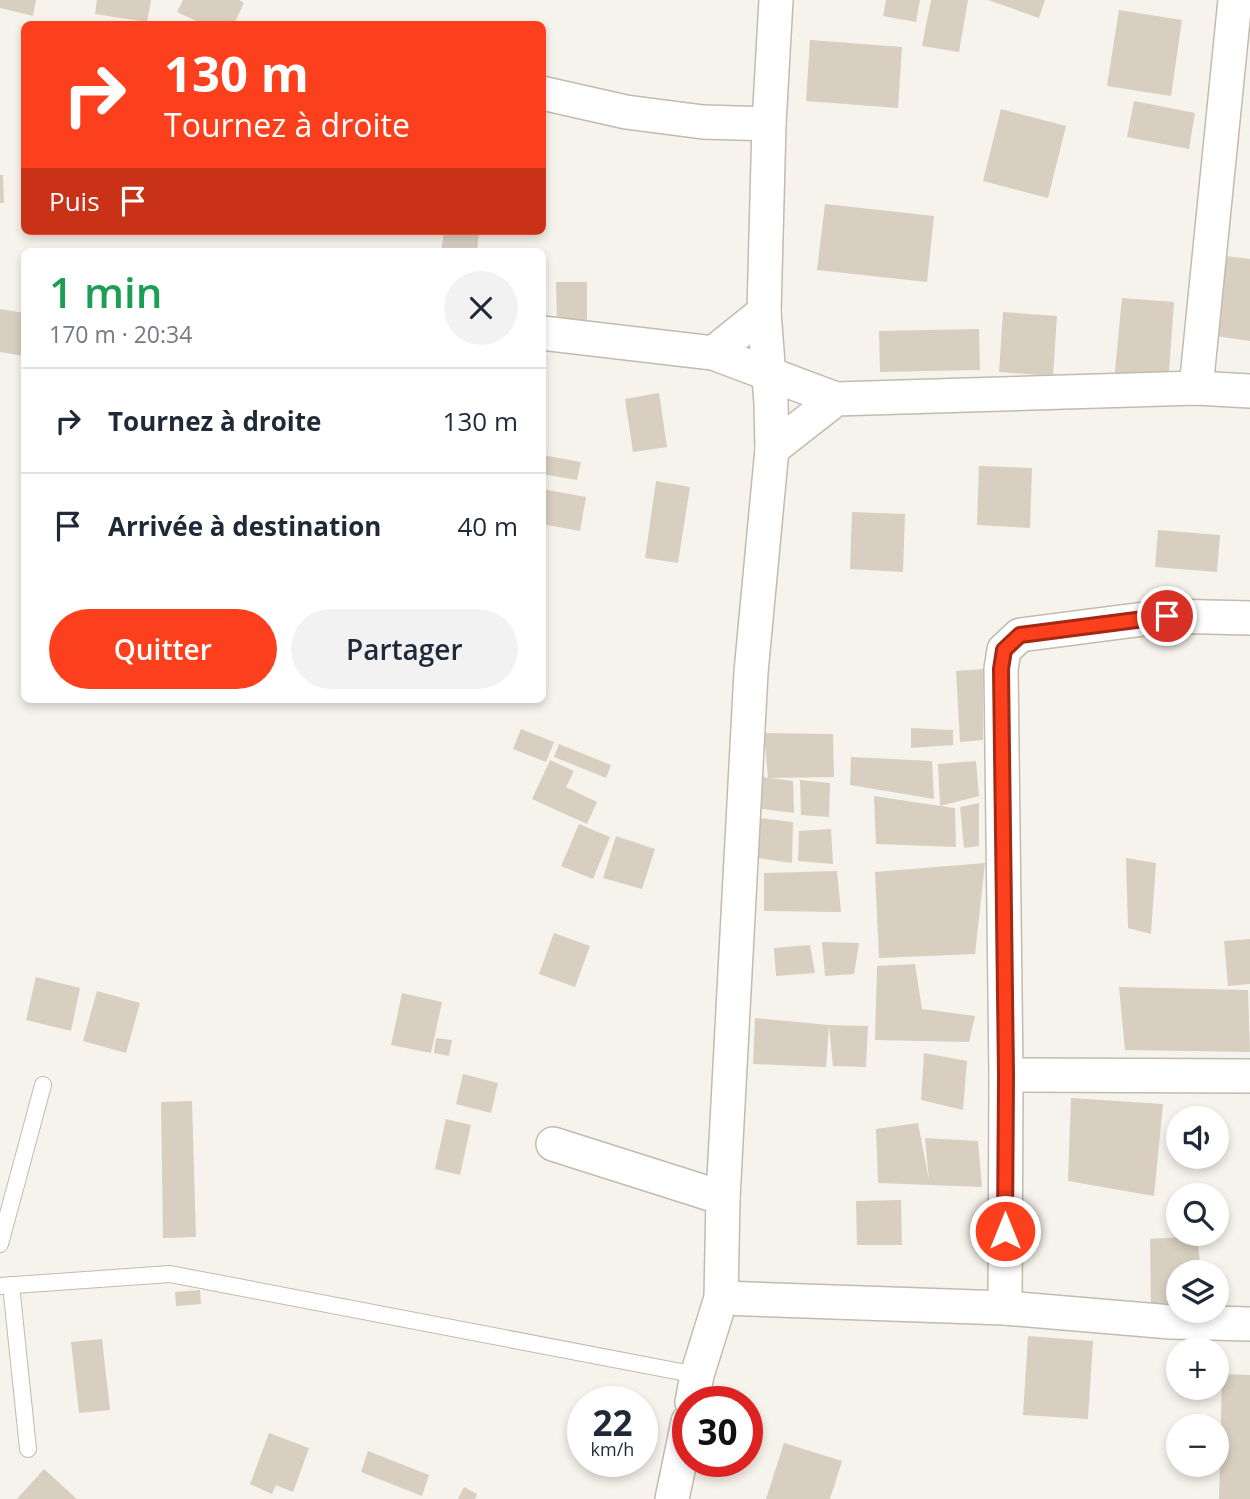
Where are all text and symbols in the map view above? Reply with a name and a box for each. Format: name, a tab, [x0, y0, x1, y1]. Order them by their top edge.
text: 130 m	[164, 40, 309, 106]
icon: right	[49, 49, 140, 140]
text: Tournez à droite	[164, 103, 410, 146]
icon: arrive	[114, 182, 152, 220]
text: Puis	[49, 183, 100, 219]
text: 1 min	[49, 263, 162, 320]
button: close	[444, 271, 518, 345]
text: 170 m · 20:34	[49, 318, 192, 350]
icon: right	[49, 402, 87, 440]
text: Tournez à droite	[108, 403, 321, 439]
text: 130 m	[443, 403, 518, 439]
icon: arrive	[49, 507, 87, 545]
text: Arrivée à destination	[108, 508, 381, 544]
text: 40 m	[457, 508, 518, 544]
pin	[1137, 586, 1197, 646]
icon: arrive	[1148, 597, 1186, 635]
button: Quitter	[49, 609, 277, 689]
button: Partager	[291, 609, 518, 689]
map controls	[1166, 1106, 1229, 1477]
button: sound	[1166, 1106, 1229, 1169]
button: search	[1166, 1183, 1229, 1246]
position arrow	[968, 1194, 1042, 1268]
button: layers	[1166, 1260, 1229, 1323]
button: +	[1166, 1337, 1229, 1400]
speed limit sign: 30	[672, 1386, 763, 1477]
text: 22	[592, 1399, 633, 1446]
button: −	[1166, 1414, 1229, 1477]
text: km/h	[591, 1437, 634, 1461]

